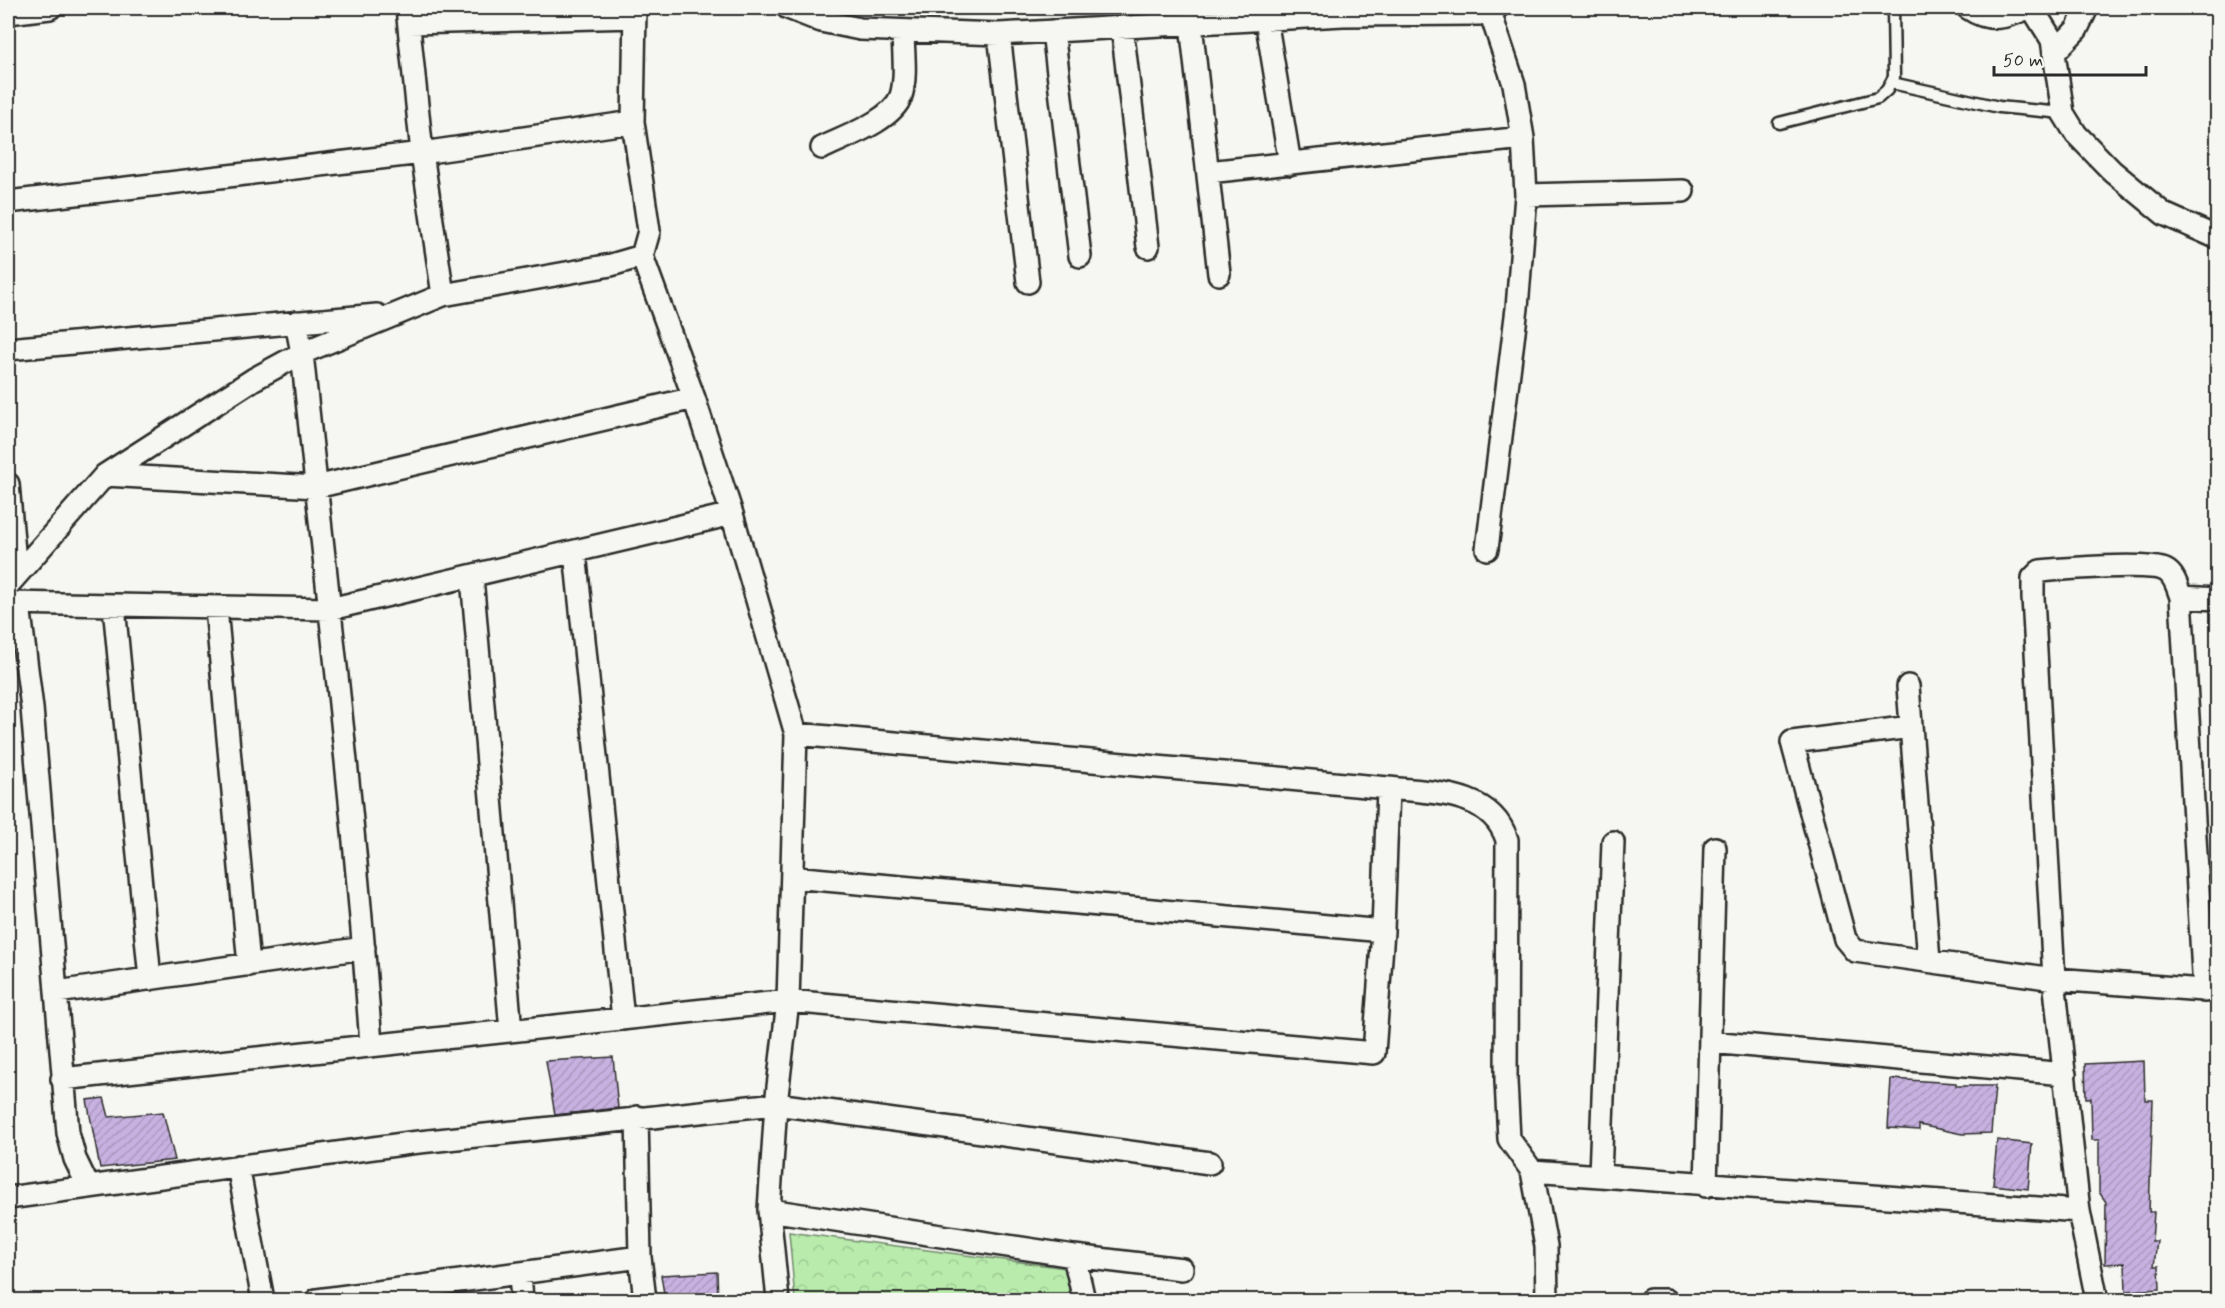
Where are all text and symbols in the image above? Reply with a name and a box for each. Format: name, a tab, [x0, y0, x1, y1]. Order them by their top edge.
scale bar	[1994, 39, 2146, 77]
text: 50 m	[2003, 49, 2043, 73]

